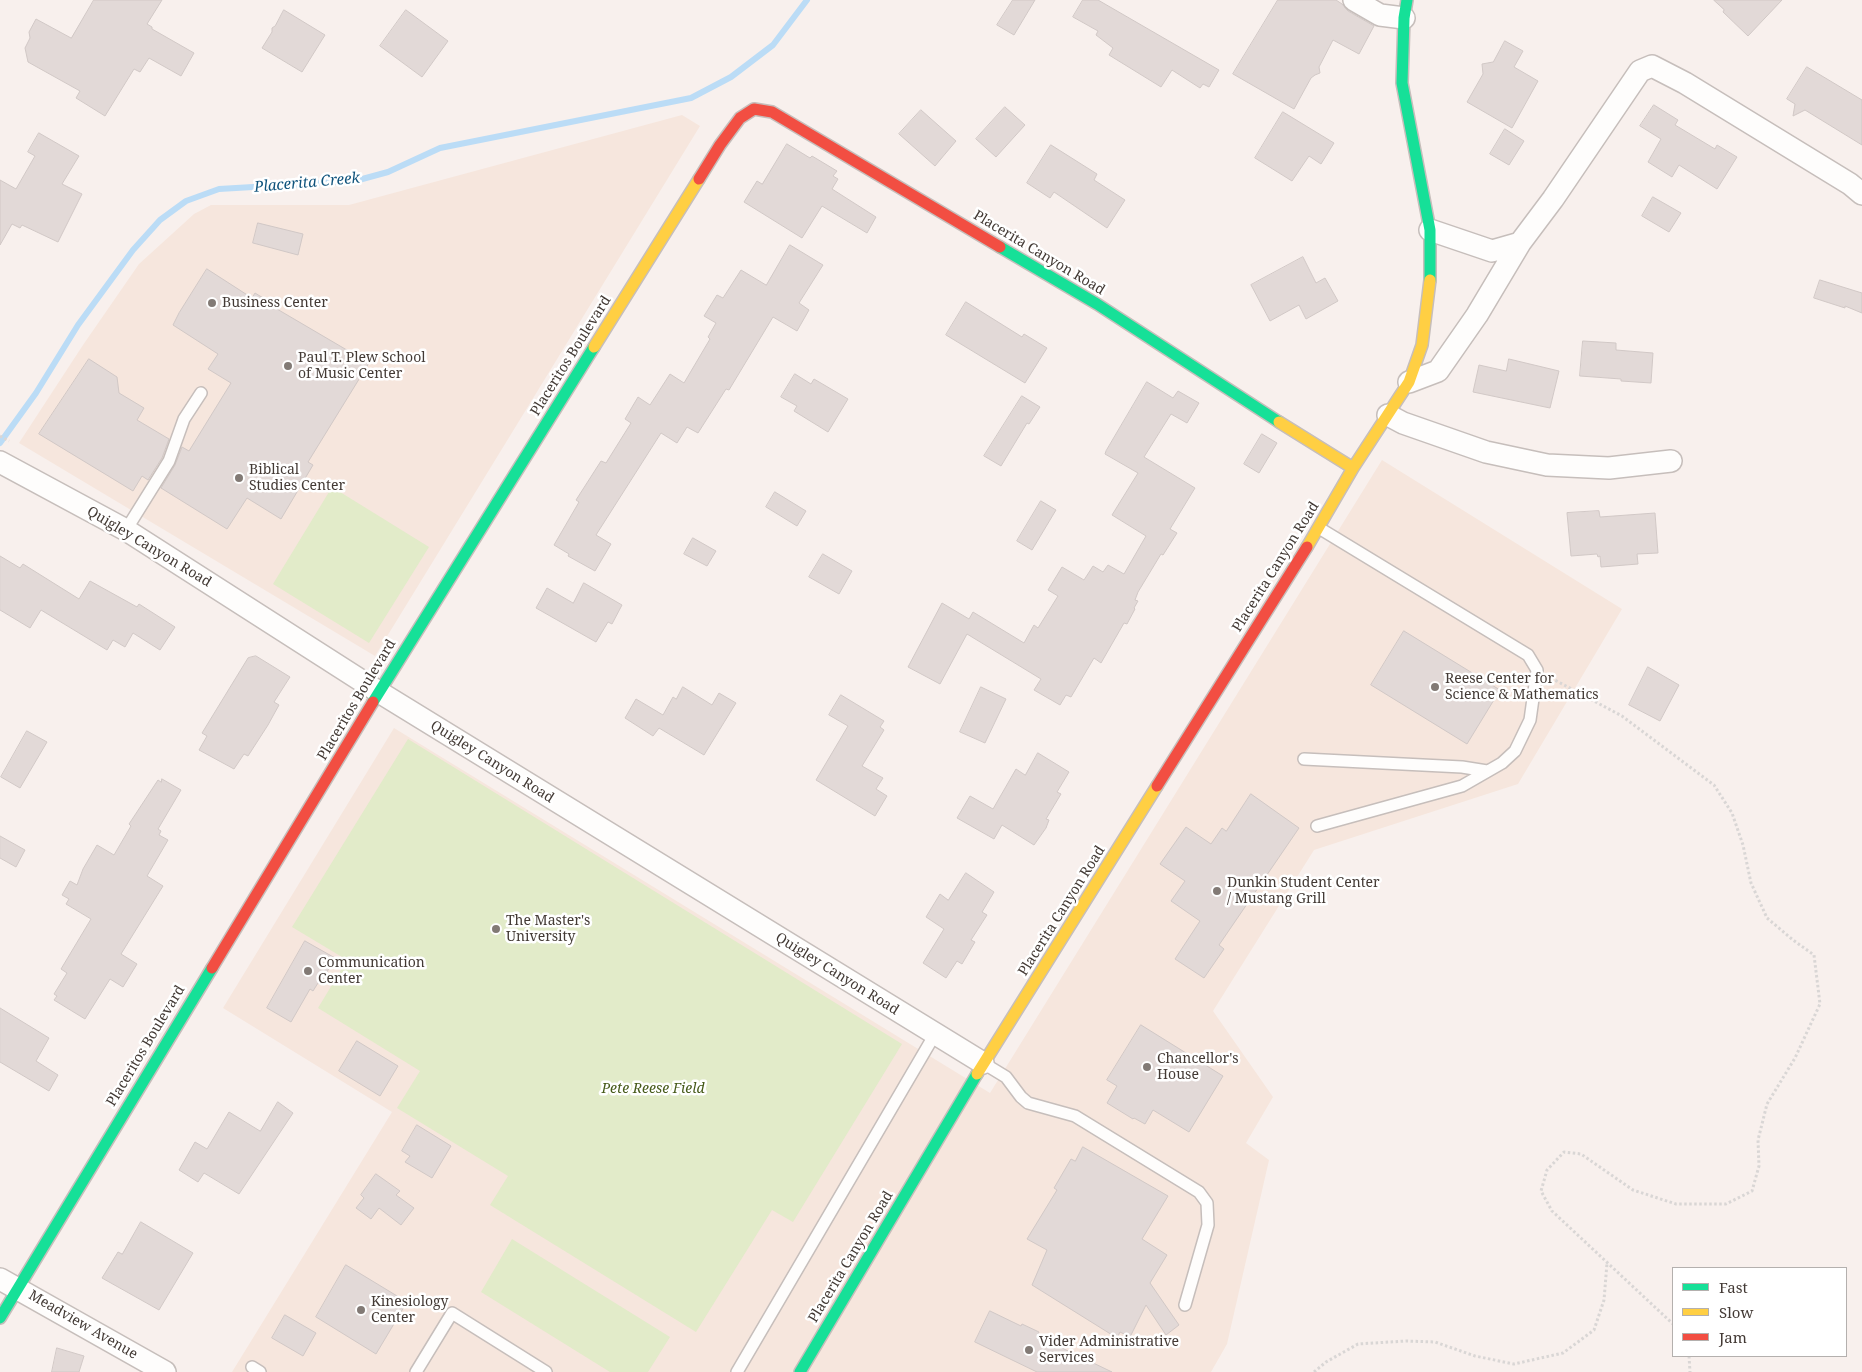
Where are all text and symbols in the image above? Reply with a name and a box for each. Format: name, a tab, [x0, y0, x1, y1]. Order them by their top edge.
water label: Placerita Creek	[253, 169, 361, 197]
street label: Placerita Canyon Road	[970, 207, 1108, 299]
street label: Placeritos Boulevard	[527, 293, 615, 419]
place label: Business Center	[222, 295, 328, 311]
marker: Business Center	[206, 297, 218, 309]
place label: Paul T. Plew School of Music Center	[298, 350, 426, 382]
marker: Paul T. Plew School of Music Center	[282, 360, 294, 372]
place label: Biblical Studies Center	[249, 462, 345, 494]
marker: Biblical Studies Center	[233, 472, 245, 484]
street label: Placerita Canyon Road	[1229, 499, 1323, 635]
street label: Quigley Canyon Road	[84, 503, 214, 591]
street label: Placeritos Boulevard	[314, 636, 400, 764]
place label: Reese Center for Science & Mathematics	[1445, 671, 1599, 704]
marker: Reese Center for Science & Mathematics	[1429, 681, 1441, 693]
street label: Quigley Canyon Road	[427, 717, 557, 807]
street label: Placerita Canyon Road	[1015, 843, 1109, 979]
place label: Dunkin Student Center / Mustang Grill	[1227, 875, 1380, 908]
marker: Dunkin Student Center / Mustang Grill	[1211, 885, 1223, 897]
place label: The Master's University	[506, 913, 590, 946]
marker: The Master's University	[490, 923, 502, 935]
street label: Quigley Canyon Road	[772, 929, 902, 1019]
place label: Communication Center	[318, 955, 425, 988]
marker: Communication Center	[302, 965, 314, 977]
street label: Placeritos Boulevard	[103, 982, 189, 1110]
place label: Chancellor's House	[1157, 1051, 1239, 1084]
marker: Chancellor's House	[1141, 1061, 1153, 1073]
park label: Pete Reese Field	[601, 1081, 705, 1097]
street label: Placerita Canyon Road	[805, 1188, 897, 1326]
legend	[1672, 1267, 1847, 1357]
text: Fast	[1719, 1277, 1748, 1297]
street label: Meadview Avenue	[26, 1287, 140, 1363]
place label: Kinesiology Center	[371, 1294, 449, 1326]
text: Slow	[1719, 1302, 1753, 1322]
marker: Kinesiology Center	[355, 1304, 367, 1316]
text: Jam	[1719, 1327, 1747, 1347]
place label: Vider Administrative Services	[1039, 1334, 1179, 1366]
marker: Vider Administrative Services	[1023, 1344, 1035, 1356]

